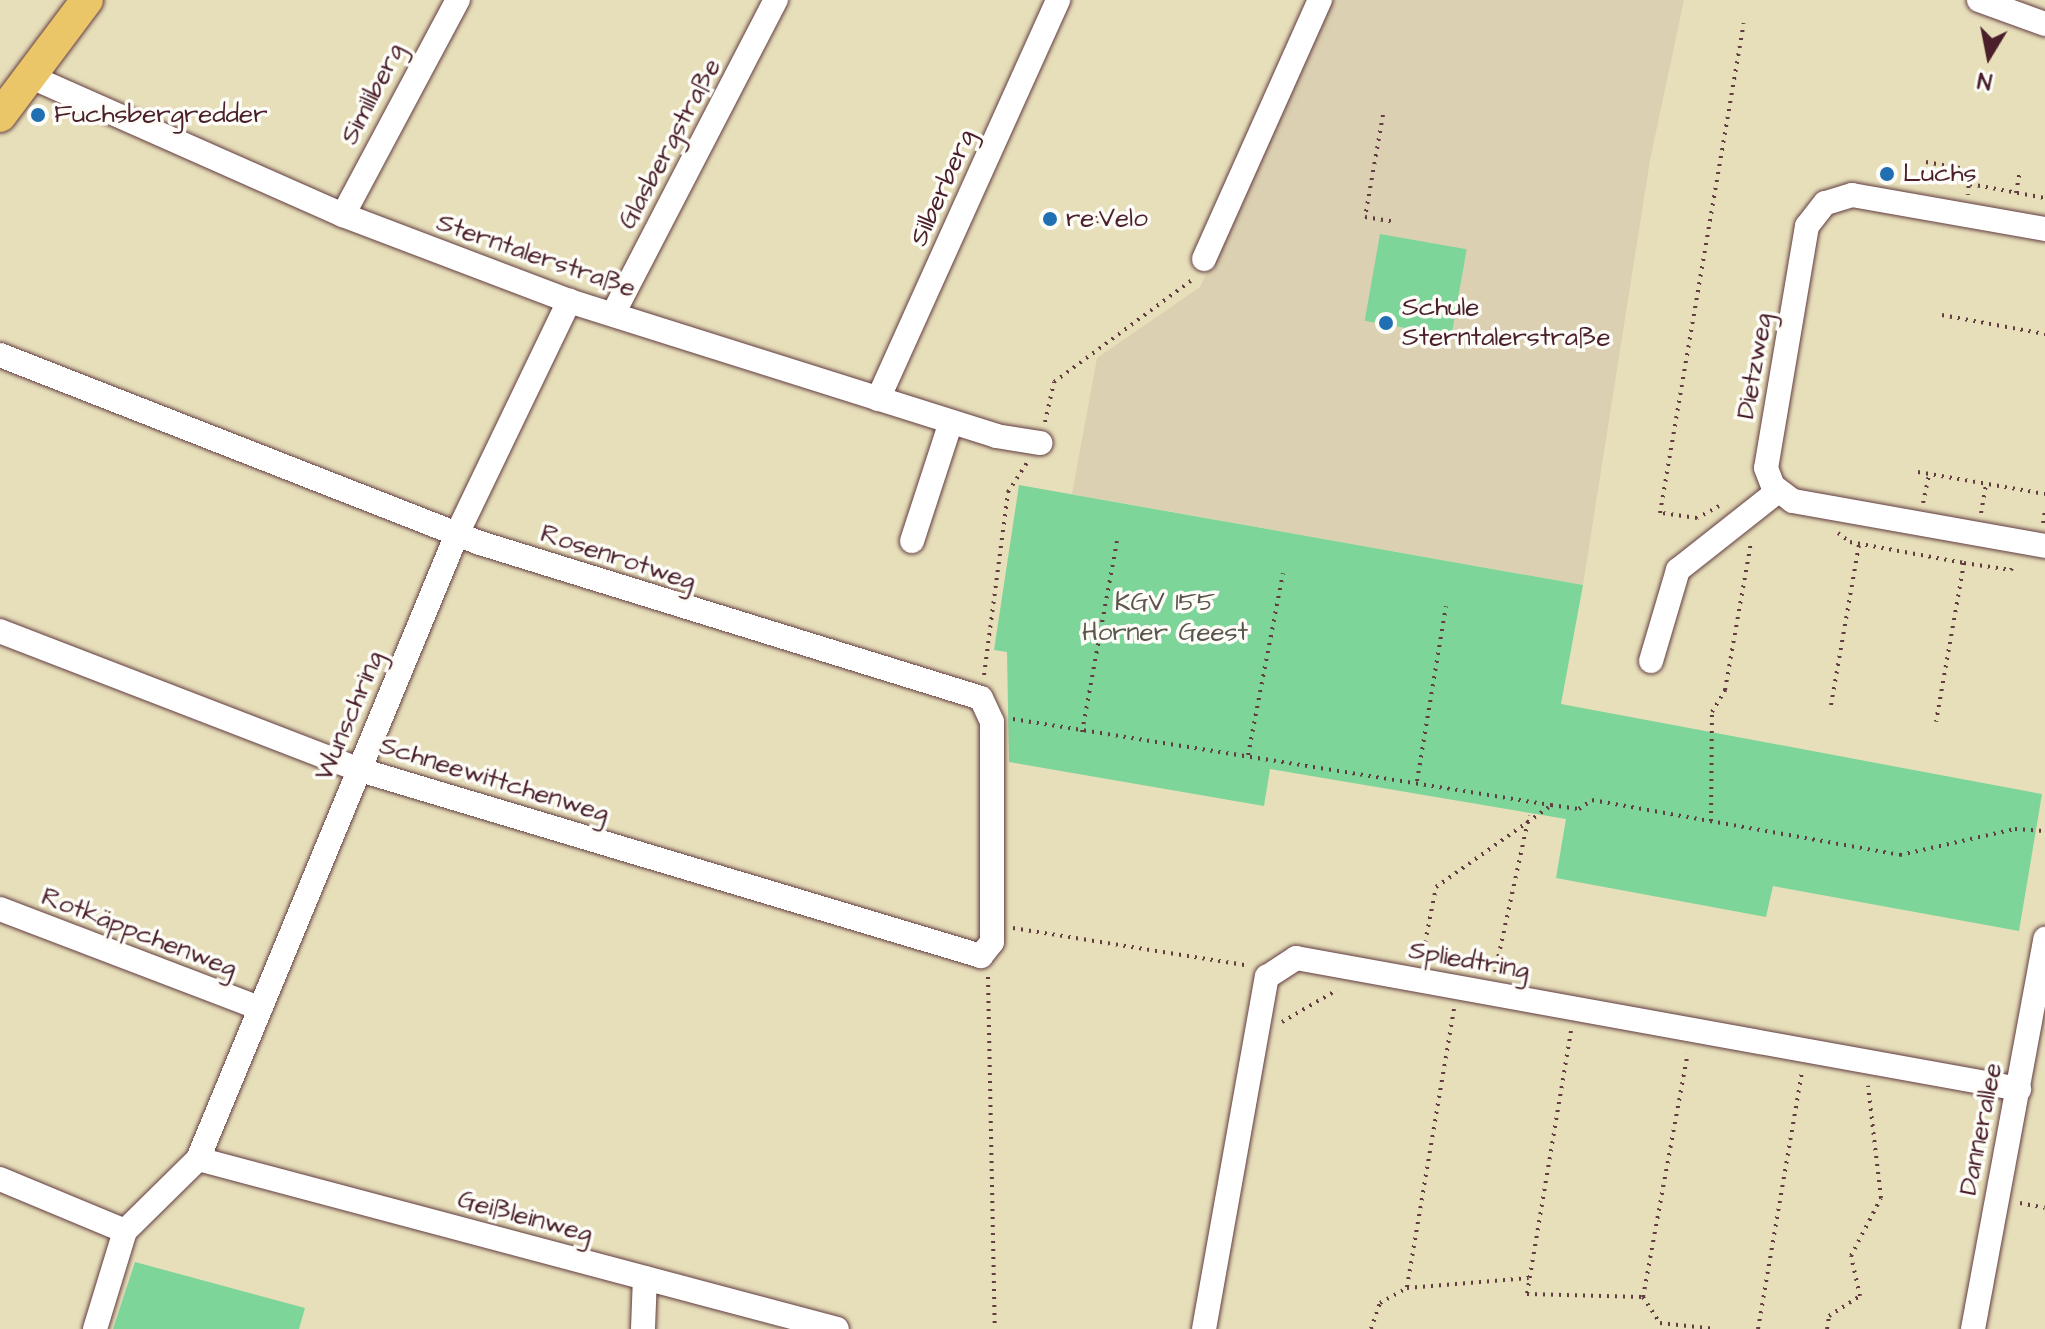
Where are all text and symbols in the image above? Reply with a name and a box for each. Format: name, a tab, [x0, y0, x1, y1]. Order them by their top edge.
north arrow	[1949, 16, 2029, 96]
street label: Similiberg	[334, 38, 412, 150]
street label: Glasbergstraße	[612, 53, 728, 235]
text: N	[1975, 64, 1994, 97]
place label: Fuchsbergredder	[54, 99, 267, 131]
marker: Fuchsbergredder	[29, 106, 47, 124]
street label: Silberberg	[903, 125, 983, 251]
place label: Luchs	[1903, 158, 1977, 190]
marker: Luchs	[1878, 165, 1896, 183]
place label: re:Velo	[1066, 203, 1148, 235]
street label: Sterntalerstraße	[432, 207, 640, 305]
marker: re:Velo	[1041, 210, 1059, 228]
place label: Schule Sterntalerstraße	[1402, 292, 1611, 354]
street label: Dietzweg	[1730, 311, 1780, 421]
marker: Schule Sterntalerstraße	[1377, 314, 1395, 332]
street label: Rosenrotweg	[536, 518, 700, 598]
park label: KGV 155 Horner Geest	[1082, 587, 1248, 648]
street label: Wunschring	[309, 647, 391, 785]
street label: Schneewittchenweg	[376, 730, 612, 830]
street label: Rotkäppchenweg	[37, 881, 241, 985]
street label: Spliedtring	[1406, 935, 1532, 987]
street label: Dannerallee	[1953, 1060, 2009, 1198]
street label: Geißleinweg	[454, 1184, 596, 1250]

